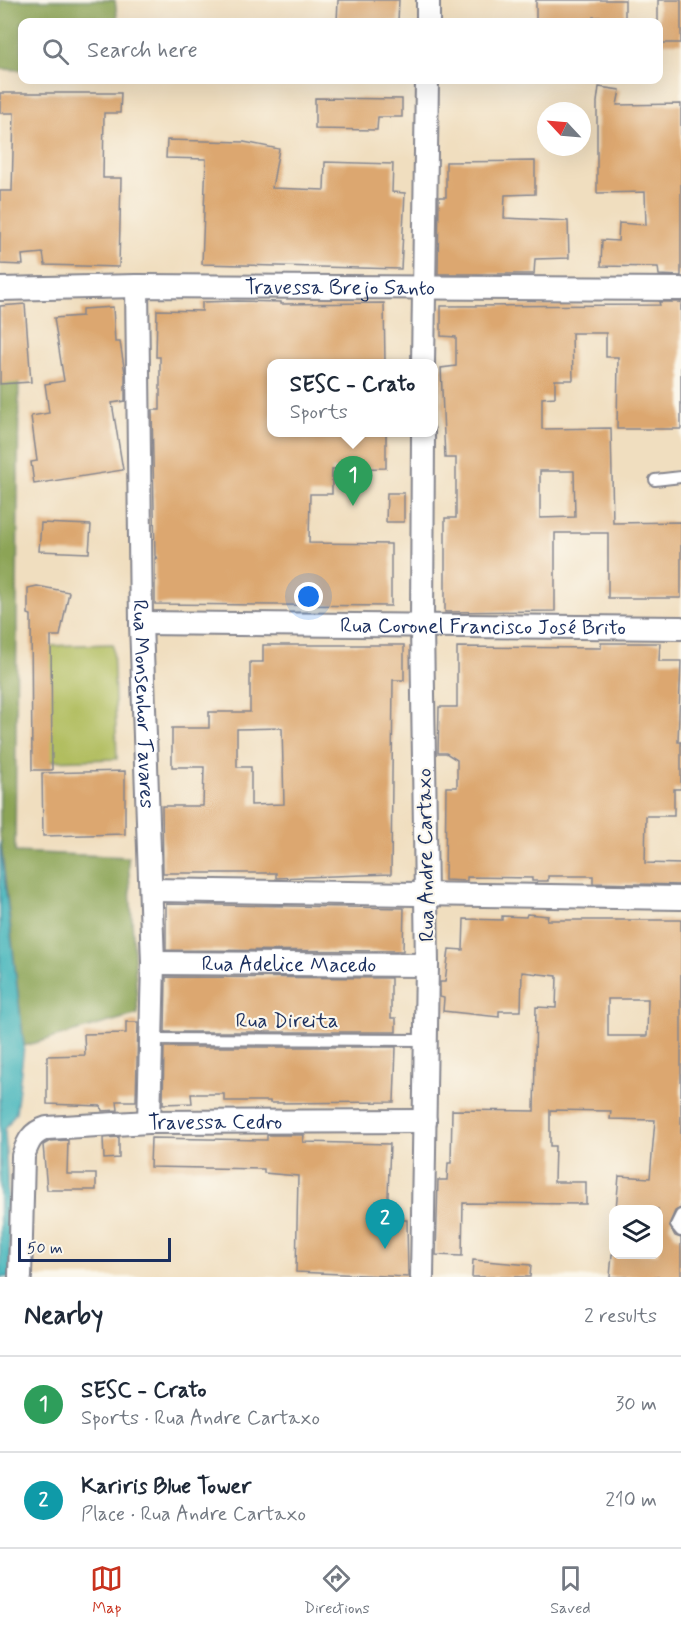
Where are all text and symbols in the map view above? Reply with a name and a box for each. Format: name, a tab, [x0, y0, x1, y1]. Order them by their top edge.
search box	[18, 18, 663, 84]
icon: search	[39, 35, 72, 68]
text: Search here	[87, 37, 198, 65]
north arrow	[537, 102, 591, 156]
street label: Travessa Brejo Santo	[245, 274, 435, 303]
popup	[267, 359, 438, 437]
text: SESC - Crato	[290, 371, 415, 399]
text: Sports	[290, 399, 348, 426]
pin: 1	[334, 456, 372, 506]
your location	[294, 582, 323, 611]
street label: Rua Monsenhor Tavares	[126, 599, 161, 809]
street label: Rua Coronel Francisco José Brito	[340, 612, 626, 642]
street label: Rua Andre Cartaxo	[410, 768, 442, 942]
street label: Rua Adelice Macedo	[201, 950, 377, 980]
street label: Rua Direita	[236, 1007, 338, 1035]
street label: Travessa Cedro	[148, 1109, 282, 1137]
pin: 2	[366, 1200, 404, 1249]
map controls	[609, 1205, 663, 1259]
button: layers	[609, 1205, 663, 1259]
scale bar	[18, 1235, 171, 1262]
text: 50 m	[27, 1238, 63, 1259]
text: Nearby	[24, 1299, 103, 1333]
text: 2 results	[584, 1303, 657, 1330]
text: SESC - Crato	[81, 1377, 207, 1405]
text: 1	[39, 1391, 48, 1418]
text: 30 m	[615, 1391, 657, 1418]
text: Sports · Rua Andre Cartaxo	[81, 1405, 320, 1432]
text: Kariris Blue Tower	[81, 1473, 251, 1501]
text: 2	[39, 1487, 48, 1514]
text: 210 m	[605, 1487, 657, 1514]
text: Place · Rua Andre Cartaxo	[81, 1501, 306, 1528]
tab: Map	[90, 1562, 123, 1619]
tab: Directions	[304, 1562, 370, 1619]
tab: Saved	[550, 1562, 591, 1619]

